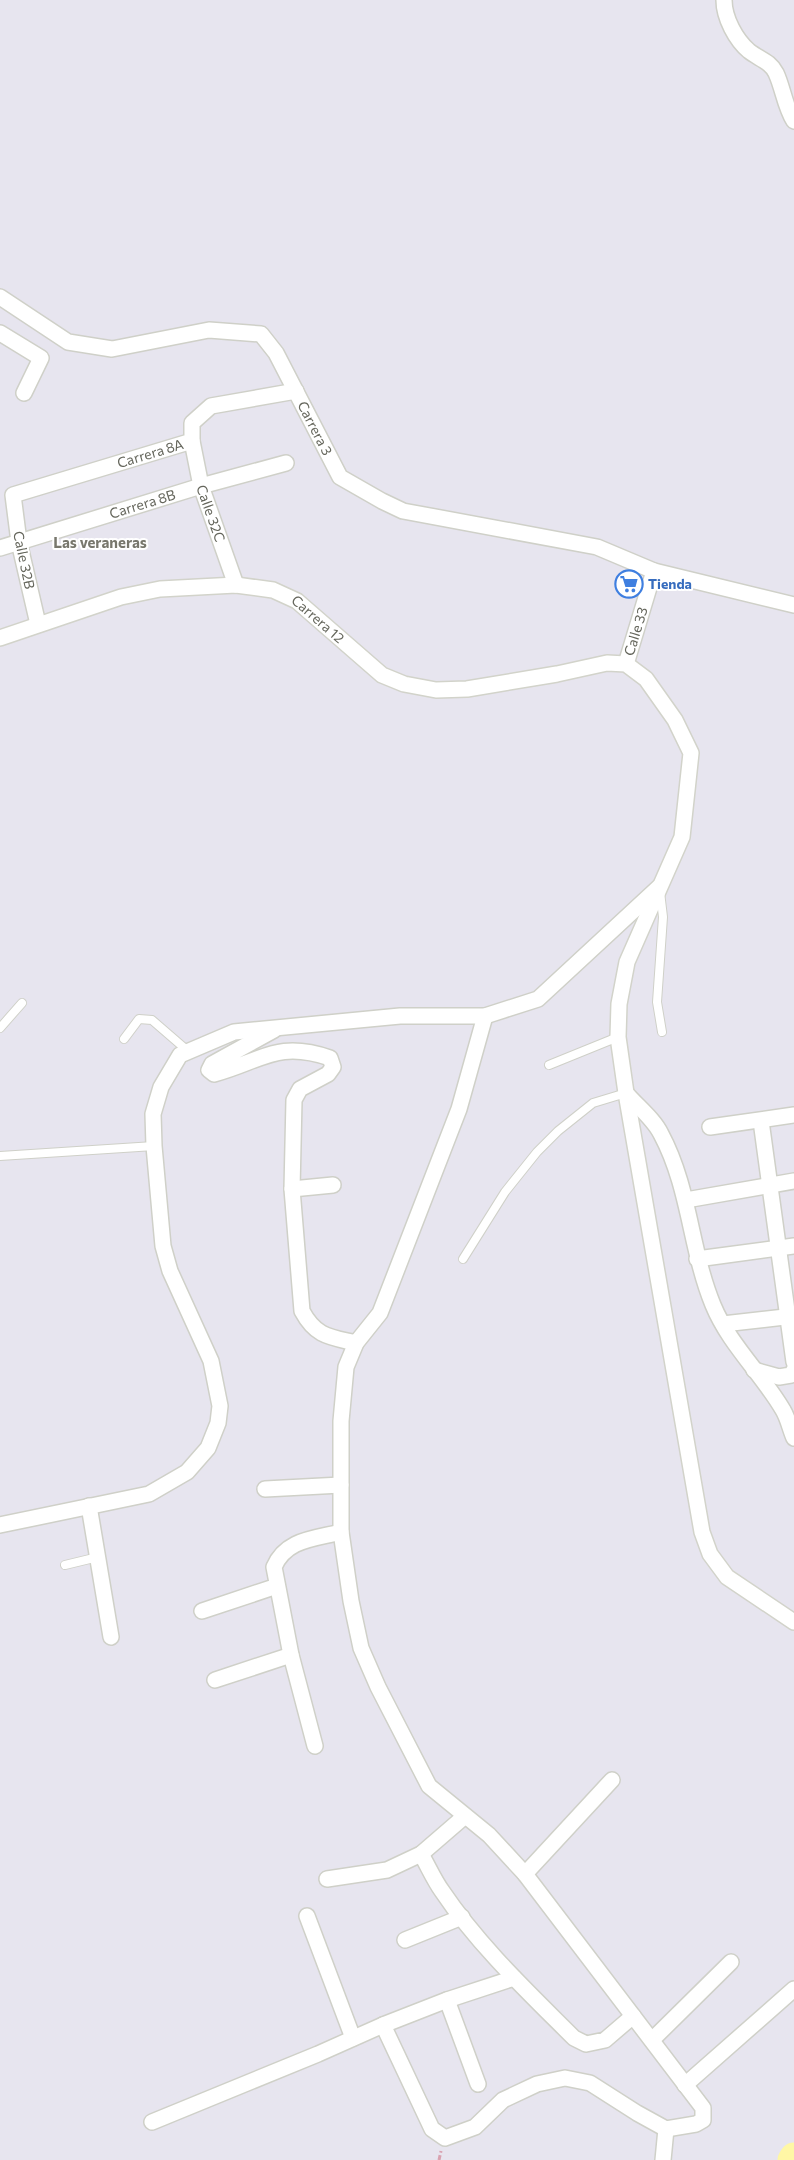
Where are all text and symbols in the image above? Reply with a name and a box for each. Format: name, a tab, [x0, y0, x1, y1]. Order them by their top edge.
street label: Carrera 3	[294, 398, 336, 458]
street label: Carrera 8A	[115, 435, 186, 471]
street label: Calle 32C	[193, 482, 229, 544]
street label: Carrera 8B	[107, 485, 177, 522]
street label: Calle 32B	[10, 529, 39, 590]
district label: Las veraneras	[53, 533, 147, 551]
supermarket icon: Tienda	[614, 569, 644, 599]
place label: Tienda	[648, 575, 692, 592]
street label: Carrera 12	[288, 591, 348, 646]
street label: Calle 33	[620, 605, 651, 658]

